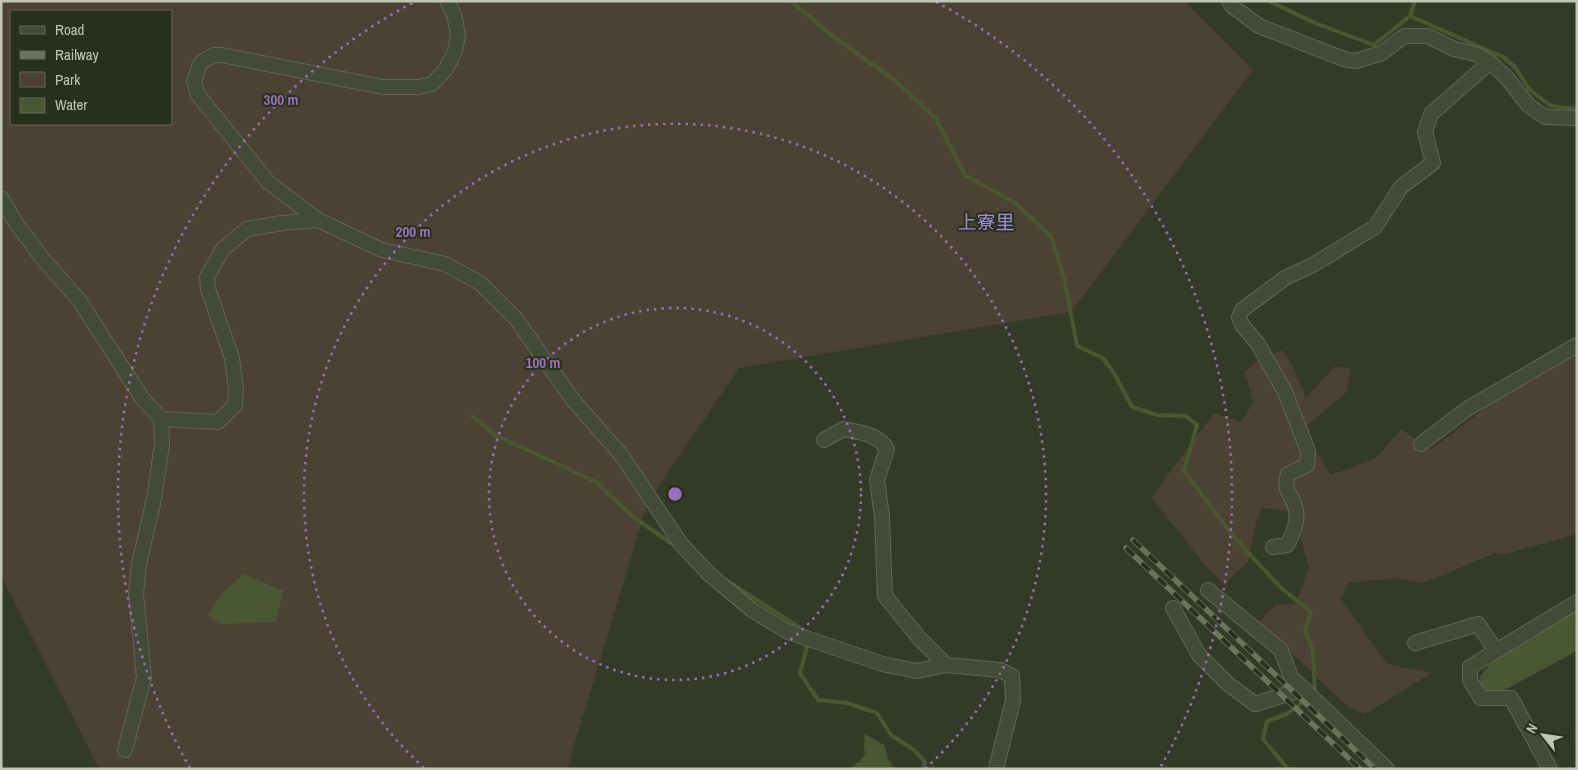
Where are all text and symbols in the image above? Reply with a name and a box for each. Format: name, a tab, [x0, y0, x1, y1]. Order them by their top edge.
legend	[10, 10, 172, 125]
text: Road	[55, 19, 84, 40]
text: Railway	[55, 44, 100, 65]
text: Park	[55, 69, 81, 90]
text: 300 m	[264, 89, 298, 110]
text: Water	[55, 94, 87, 115]
district label: 上寮里	[957, 209, 1015, 235]
text: 200 m	[396, 221, 430, 242]
text: 100 m	[526, 352, 560, 373]
centre of rings	[666, 485, 684, 503]
north arrow	[1518, 710, 1568, 760]
text: N	[1522, 720, 1542, 737]

